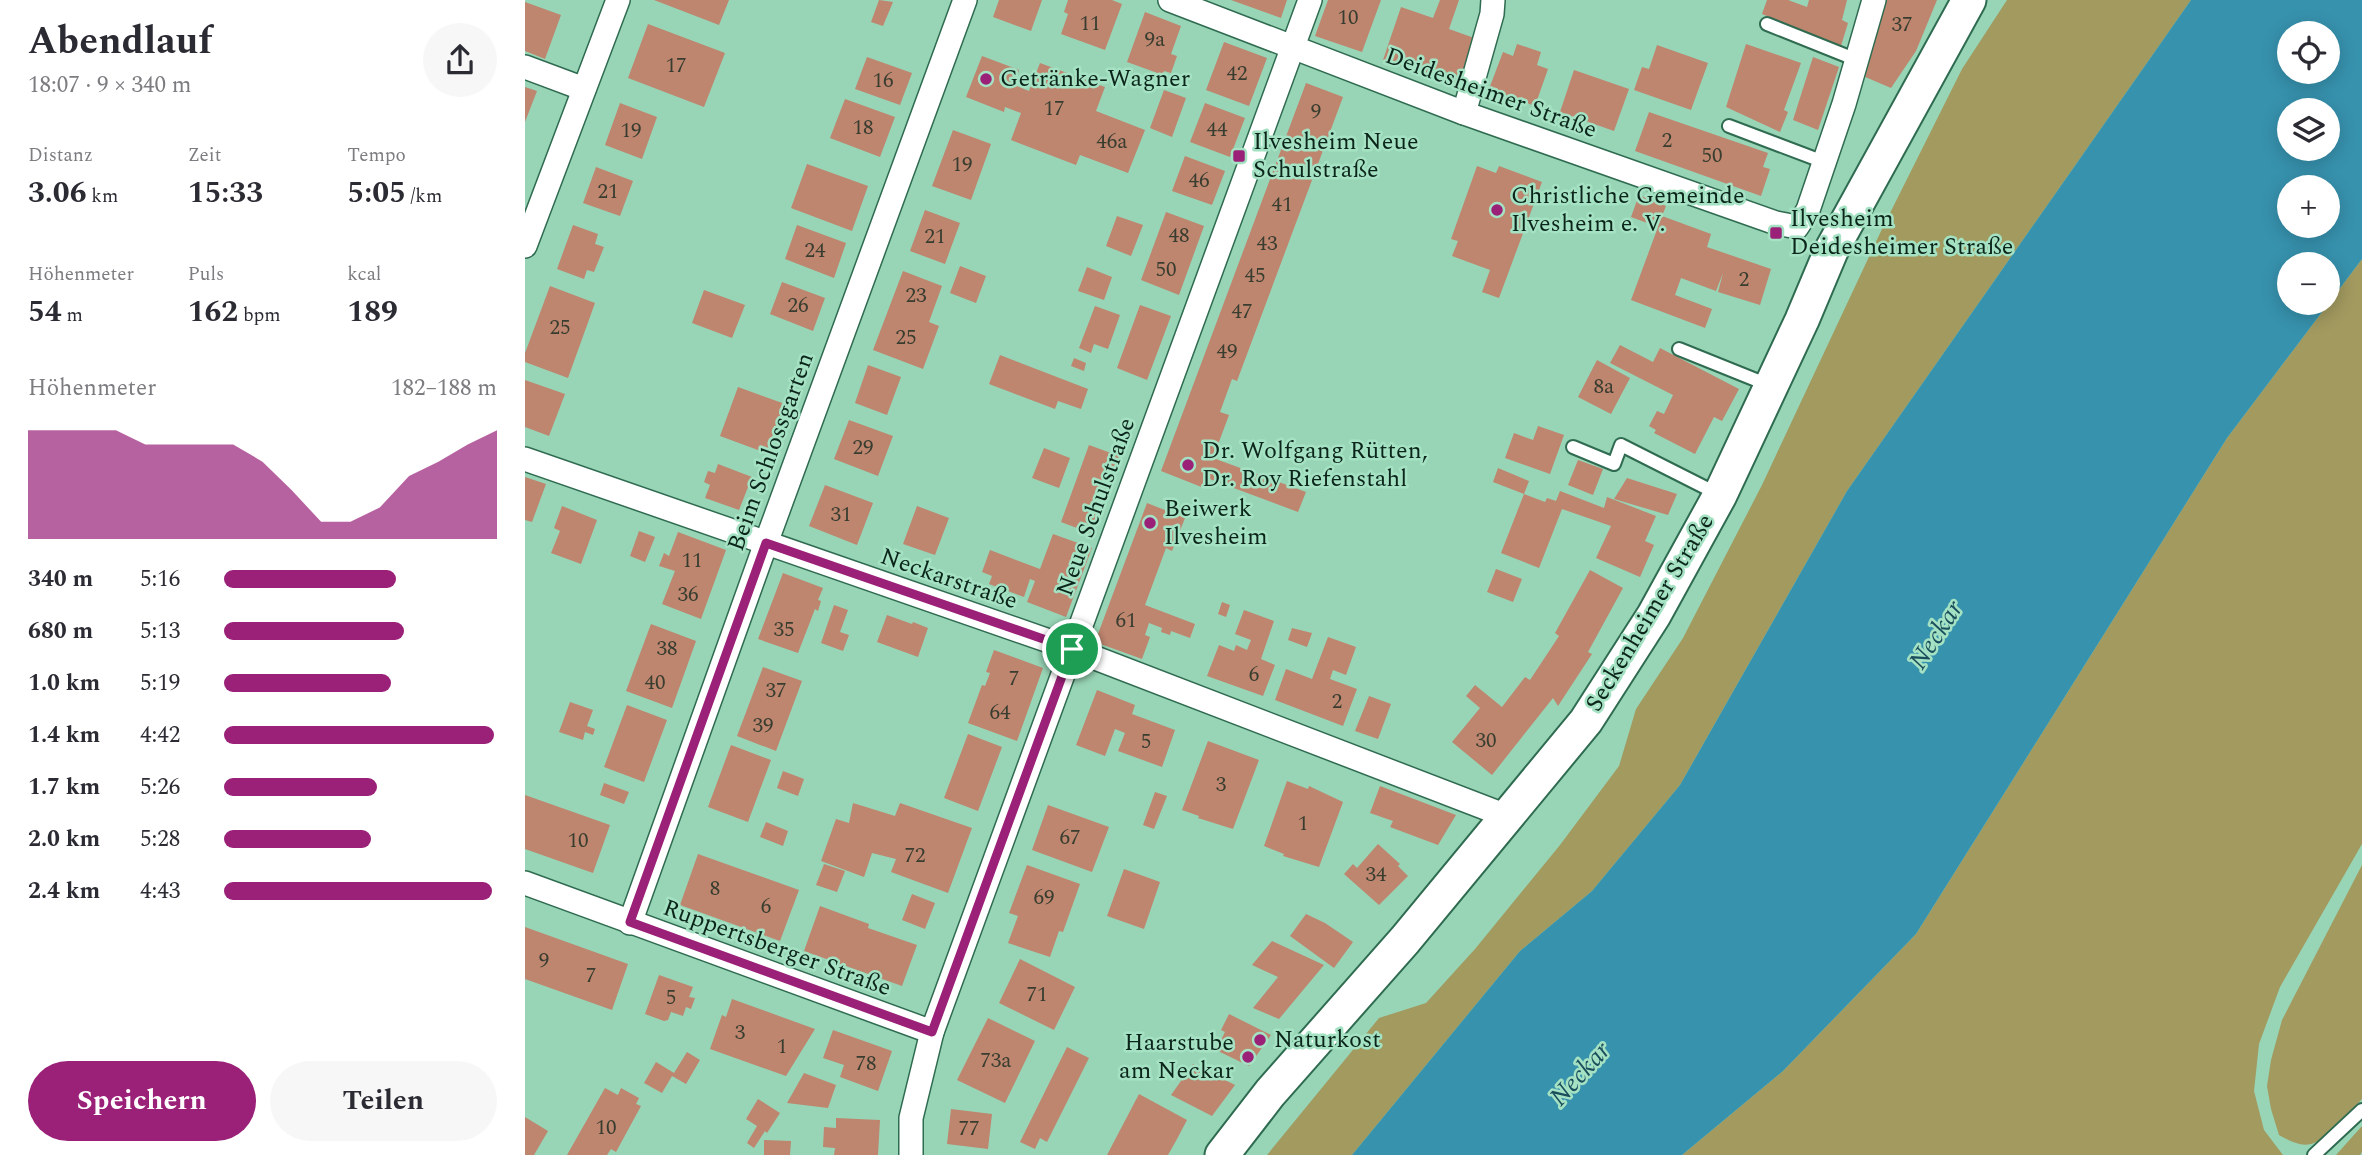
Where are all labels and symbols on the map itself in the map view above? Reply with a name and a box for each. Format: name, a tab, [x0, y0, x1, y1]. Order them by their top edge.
house number: 10	[1338, 2, 1359, 34]
house number: 11	[1080, 8, 1101, 40]
house number: 37	[1892, 9, 1913, 41]
house number: 9a	[1145, 24, 1166, 56]
street label: Deidesheimer Straße	[1380, 38, 1602, 148]
house number: 17	[666, 50, 687, 82]
house number: 42	[1227, 58, 1248, 90]
place label: Getränke-Wagner	[1000, 61, 1190, 97]
house number: 16	[873, 65, 894, 97]
marker: Getränke-Wagner	[978, 71, 994, 87]
house number: 17	[1044, 93, 1065, 125]
house number: 9	[1311, 96, 1321, 128]
house number: 18	[853, 112, 874, 144]
house number: 44	[1207, 114, 1228, 146]
house number: 19	[621, 115, 642, 147]
place label: Ilvesheim Neue Schulstraße	[1253, 124, 1419, 188]
house number: 2	[1662, 125, 1672, 157]
house number: 46a	[1096, 126, 1128, 158]
house number: 50	[1702, 140, 1723, 172]
marker: Ilvesheim Neue Schulstraße	[1231, 148, 1247, 164]
house number: 19	[952, 149, 973, 181]
house number: 46	[1189, 165, 1210, 197]
house number: 21	[598, 176, 619, 208]
place label: Christliche Gemeinde Ilvesheim e. V.	[1511, 178, 1745, 242]
house number: 41	[1272, 189, 1293, 221]
place label: Ilvesheim Deidesheimer Straße	[1790, 201, 2013, 265]
marker: Christliche Gemeinde Ilvesheim e. V.	[1489, 202, 1505, 218]
house number: 48	[1169, 220, 1190, 252]
house number: 21	[925, 221, 946, 253]
marker: Ilvesheim Deidesheimer Straße	[1768, 225, 1784, 241]
house number: 43	[1257, 228, 1278, 260]
house number: 24	[805, 235, 826, 267]
house number: 50	[1156, 254, 1177, 286]
house number: 45	[1245, 260, 1266, 292]
house number: 2	[1739, 264, 1749, 296]
house number: 23	[906, 280, 927, 312]
house number: 26	[788, 290, 809, 322]
house number: 47	[1232, 296, 1253, 328]
house number: 25	[550, 312, 571, 344]
house number: 25	[896, 322, 917, 354]
house number: 49	[1217, 336, 1238, 368]
street label: Beim Schlossgarten	[718, 348, 824, 556]
house number: 8a	[1594, 371, 1615, 403]
street label: Neue Schulstraße	[1047, 413, 1145, 601]
house number: 29	[853, 432, 874, 464]
place label: Dr. Wolfgang Rütten, Dr. Roy Riefenstahl	[1202, 433, 1428, 497]
marker: Dr. Wolfgang Rütten, Dr. Roy Riefenstahl	[1180, 457, 1196, 473]
place label: Beiwerk Ilvesheim	[1164, 491, 1268, 555]
house number: 31	[831, 499, 852, 531]
street label: Seckenheimer Straße	[1577, 507, 1723, 719]
marker: Beiwerk Ilvesheim	[1142, 515, 1158, 531]
street label: Neckarstraße	[876, 539, 1022, 619]
house number: 11	[682, 545, 703, 577]
house number: 36	[678, 579, 699, 611]
water label: Neckar	[1899, 591, 1974, 678]
house number: 61	[1116, 605, 1137, 637]
house number: 35	[774, 614, 795, 646]
pin	[1042, 619, 1102, 679]
house number: 38	[657, 633, 678, 665]
house number: 6	[1249, 659, 1259, 691]
house number: 7	[1009, 663, 1019, 695]
house number: 40	[645, 667, 666, 699]
house number: 37	[766, 675, 787, 707]
house number: 2	[1332, 686, 1342, 718]
house number: 64	[990, 697, 1011, 729]
house number: 39	[753, 710, 774, 742]
house number: 30	[1476, 725, 1497, 757]
house number: 5	[1141, 726, 1151, 758]
house number: 3	[1216, 769, 1227, 801]
house number: 1	[1298, 808, 1308, 840]
house number: 67	[1060, 822, 1081, 854]
house number: 10	[568, 825, 589, 857]
house number: 72	[905, 840, 926, 872]
house number: 34	[1366, 859, 1387, 891]
house number: 8	[710, 873, 720, 905]
house number: 69	[1034, 882, 1055, 914]
street label: Ruppertsberger Straße	[658, 890, 896, 1006]
house number: 6	[761, 891, 771, 923]
house number: 9	[539, 945, 549, 977]
house number: 7	[586, 960, 596, 992]
house number: 71	[1027, 979, 1048, 1011]
house number: 5	[666, 982, 676, 1014]
house number: 3	[735, 1017, 746, 1049]
place label: Naturkost	[1274, 1022, 1381, 1058]
place label: Haarstube am Neckar	[1119, 1025, 1234, 1089]
house number: 1	[777, 1031, 787, 1063]
marker: Naturkost	[1252, 1032, 1268, 1048]
water label: Neckar	[1540, 1032, 1621, 1116]
house number: 73a	[980, 1045, 1012, 1077]
house number: 78	[856, 1048, 877, 1080]
marker: Haarstube am Neckar	[1240, 1049, 1256, 1065]
house number: 10	[596, 1112, 617, 1144]
house number: 77	[959, 1113, 980, 1145]

